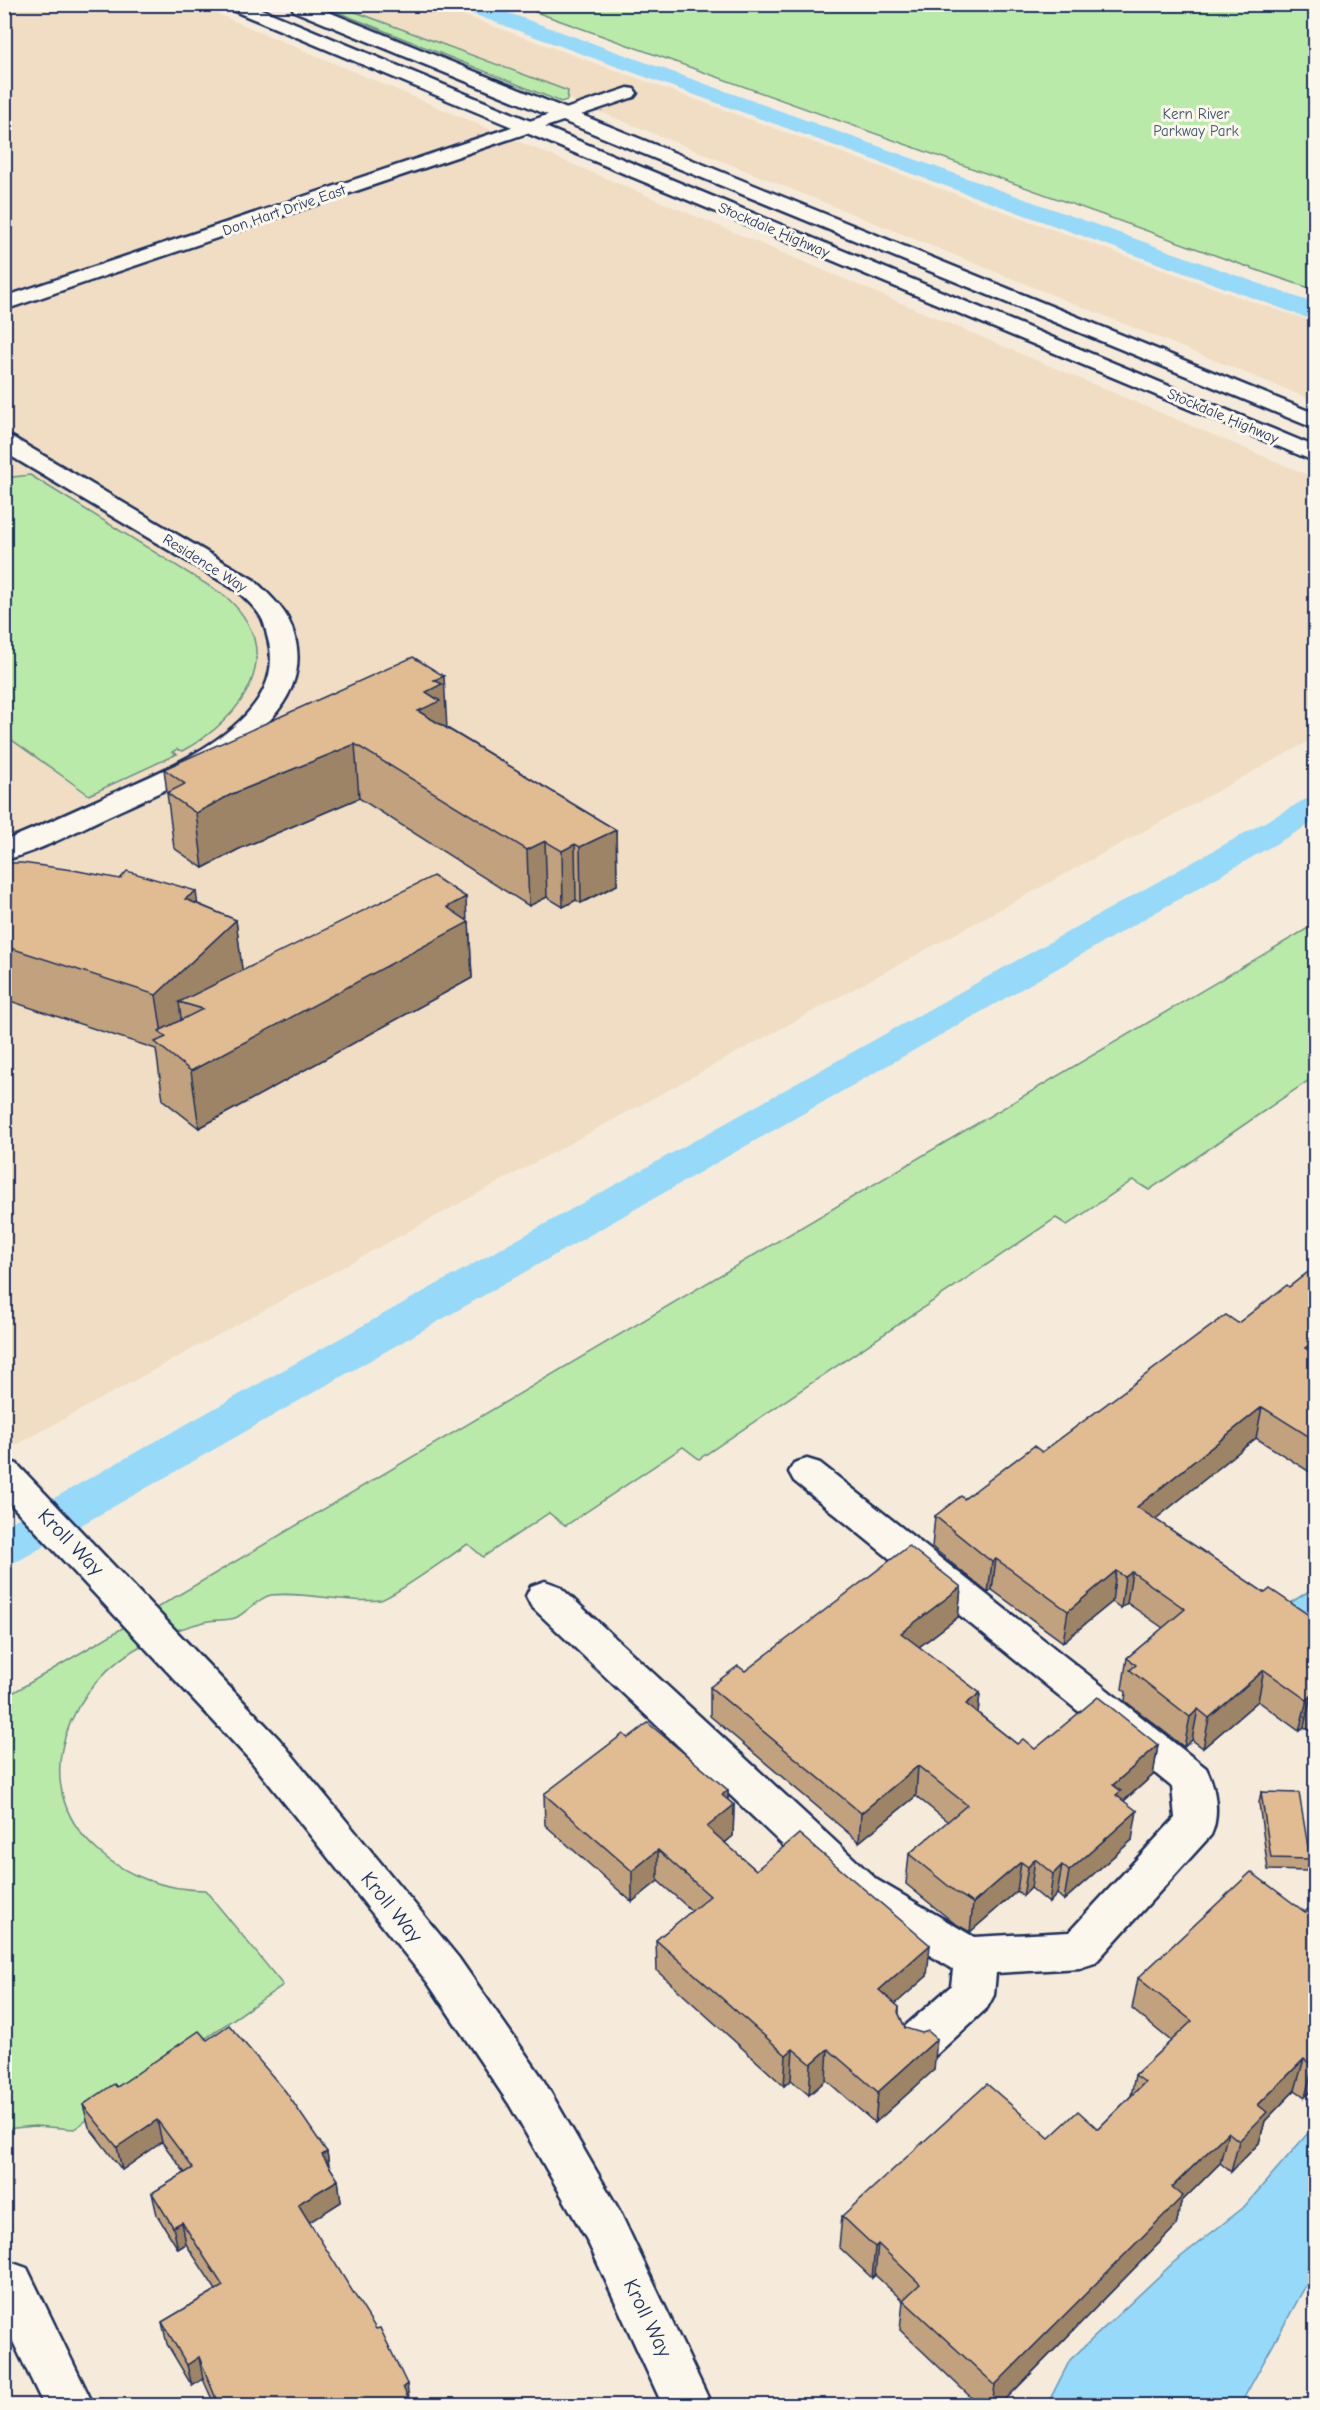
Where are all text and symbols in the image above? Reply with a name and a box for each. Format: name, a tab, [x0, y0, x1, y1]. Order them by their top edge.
park label: Kern River Parkway Park	[1153, 105, 1240, 140]
street label: Don Hart Drive East	[220, 180, 349, 240]
street label: Stockdale Highway	[716, 198, 833, 262]
street label: Stockdale Highway	[1165, 384, 1282, 448]
street label: Residence Way	[160, 530, 251, 596]
street label: Kroll Way	[33, 1503, 109, 1581]
street label: Kroll Way	[356, 1867, 428, 1948]
street label: Kroll Way	[619, 2275, 677, 2362]

